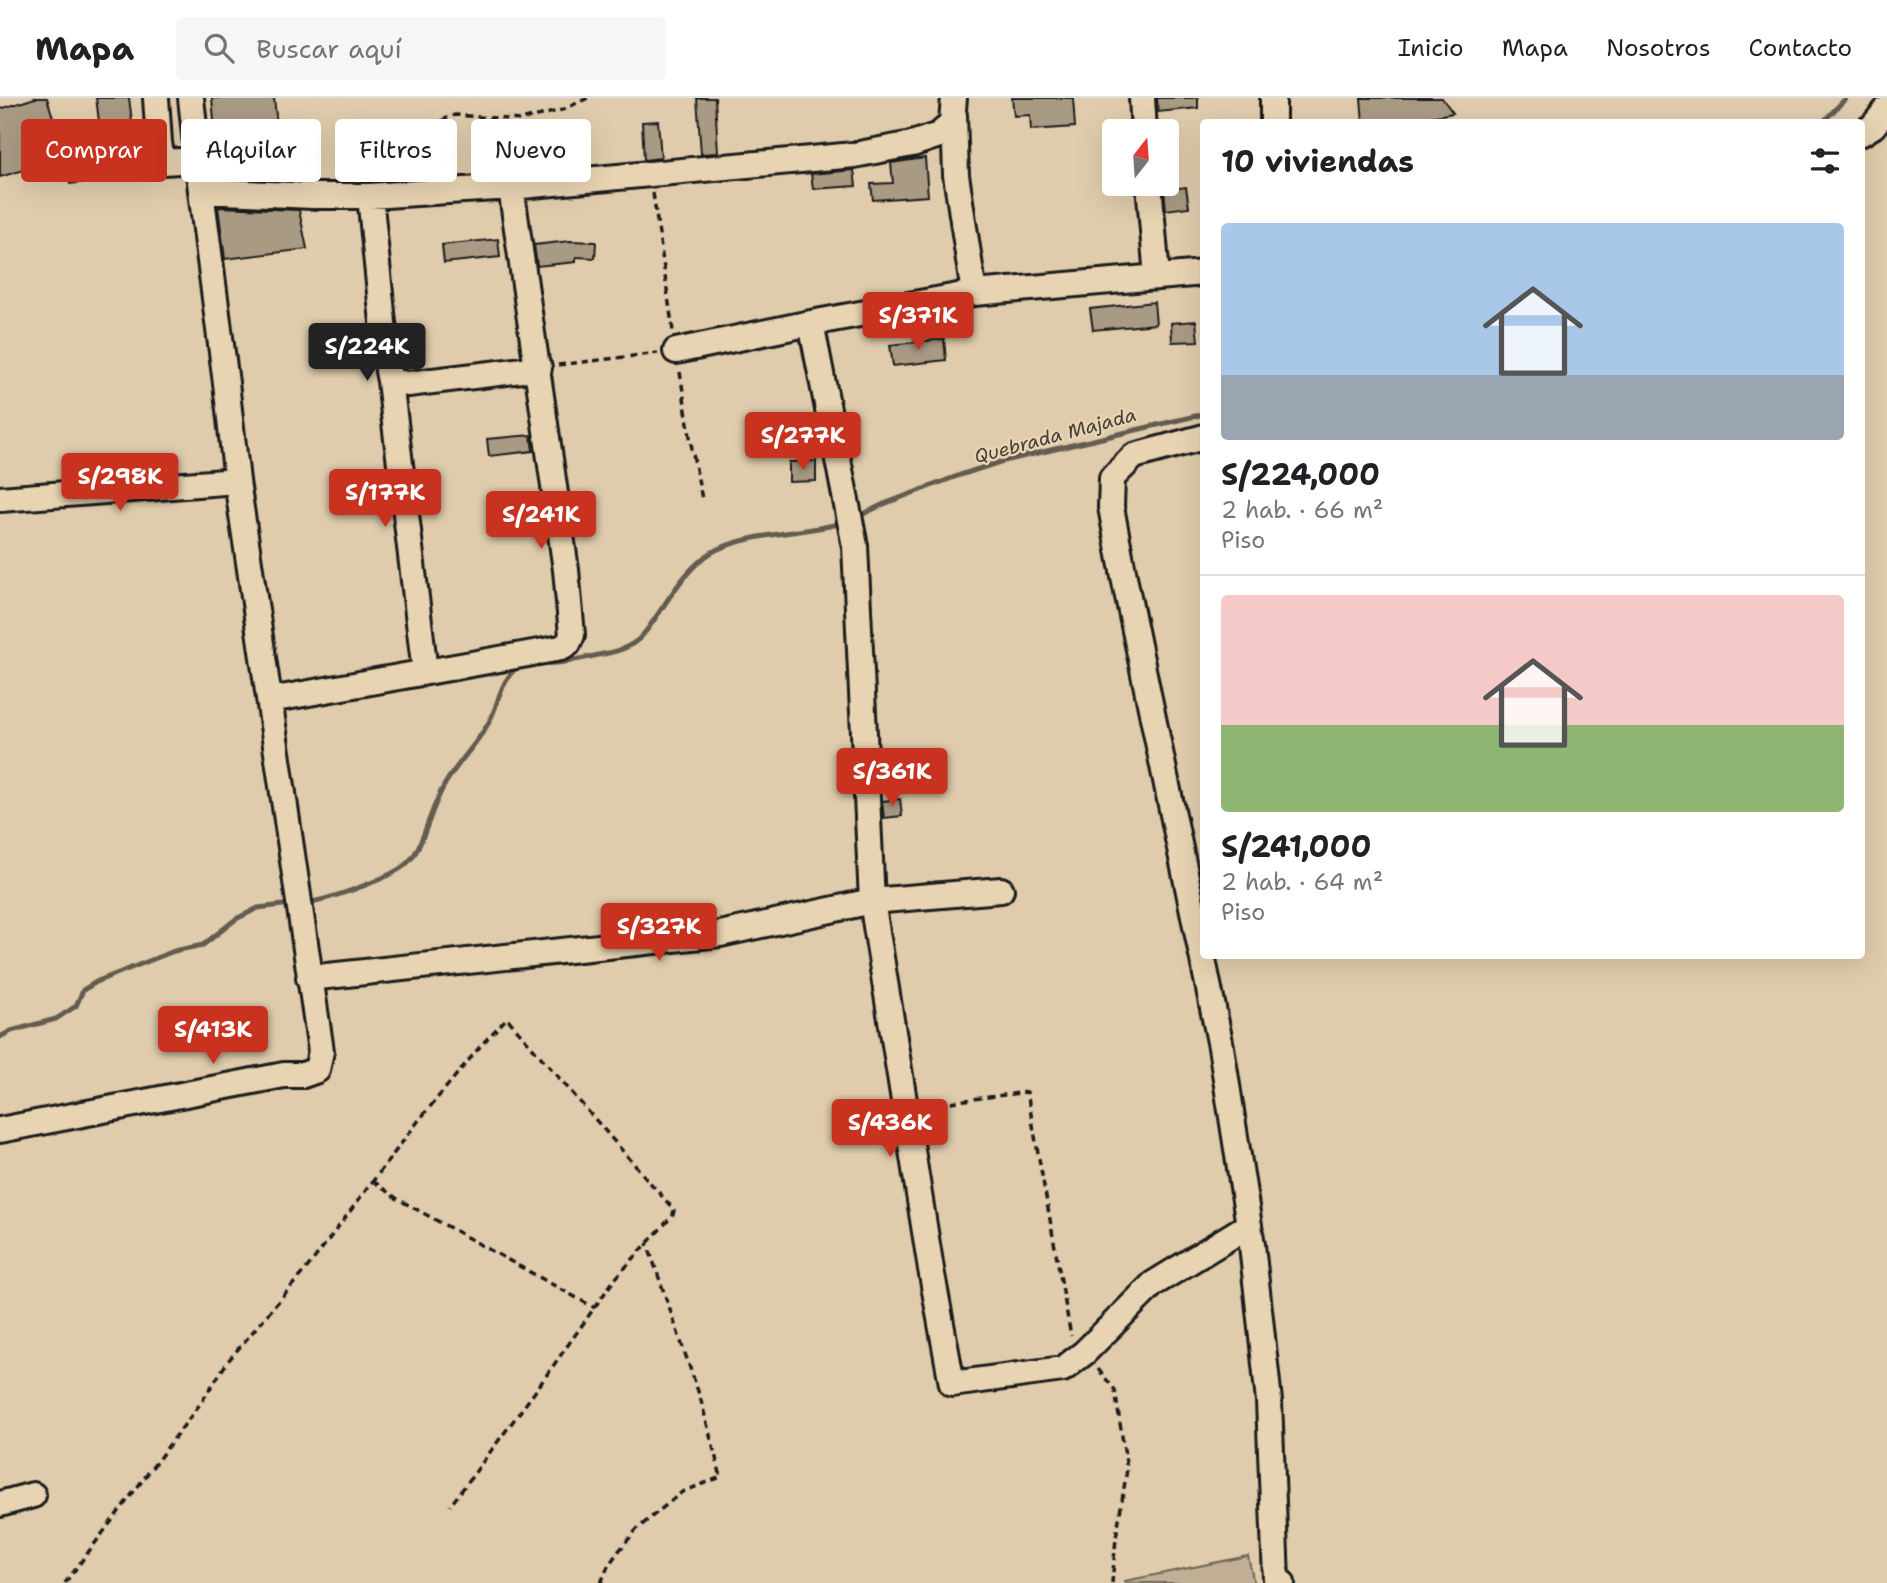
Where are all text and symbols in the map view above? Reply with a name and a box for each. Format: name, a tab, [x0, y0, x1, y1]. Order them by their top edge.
search box	[176, 17, 666, 80]
text: Mapa	[35, 26, 134, 71]
icon: search	[200, 29, 238, 67]
text: Buscar aquí	[256, 31, 402, 66]
text: Inicio	[1398, 32, 1464, 64]
text: Mapa	[1502, 32, 1568, 64]
text: Nosotros	[1606, 32, 1711, 64]
text: Contacto	[1749, 32, 1852, 64]
chip: Comprar	[21, 119, 167, 182]
chip: Alquilar	[181, 119, 321, 182]
chip: Filtros	[335, 119, 457, 182]
chip: Nuevo	[471, 119, 591, 182]
north arrow	[1102, 119, 1180, 196]
map controls	[1102, 119, 1179, 196]
text: 10 viviendas	[1221, 141, 1414, 182]
icon: filters	[1806, 142, 1844, 180]
icon: home	[1470, 268, 1596, 394]
pin: S/371K	[861, 292, 975, 352]
text: S/371K	[879, 300, 957, 330]
pin: S/224K	[310, 324, 424, 383]
text: S/224K	[325, 331, 409, 361]
water label: Quebrada Majada	[971, 402, 1139, 469]
pin: S/277K	[746, 412, 860, 472]
text: S/277K	[761, 420, 845, 450]
pin: S/298K	[63, 454, 177, 513]
text: S/224,000	[1221, 454, 1380, 495]
text: S/298K	[77, 461, 163, 491]
pin: S/177K	[328, 470, 442, 529]
text: S/177K	[345, 477, 425, 507]
pin: S/241K	[484, 491, 598, 551]
text: 2 hab. · 66 m²	[1221, 495, 1383, 525]
text: S/241K	[502, 499, 580, 529]
text: Piso	[1221, 525, 1265, 555]
icon: home	[1470, 640, 1596, 766]
pin: S/361K	[835, 748, 949, 808]
text: S/361K	[853, 756, 931, 786]
text: S/241,000	[1221, 826, 1371, 867]
text: 2 hab. · 64 m²	[1221, 867, 1383, 897]
text: Piso	[1221, 897, 1265, 927]
pin: S/327K	[602, 904, 716, 963]
text: S/327K	[617, 911, 701, 941]
pin: S/413K	[156, 1006, 270, 1066]
text: S/413K	[174, 1014, 252, 1044]
pin: S/436K	[833, 1100, 947, 1159]
text: S/436K	[848, 1107, 932, 1137]

